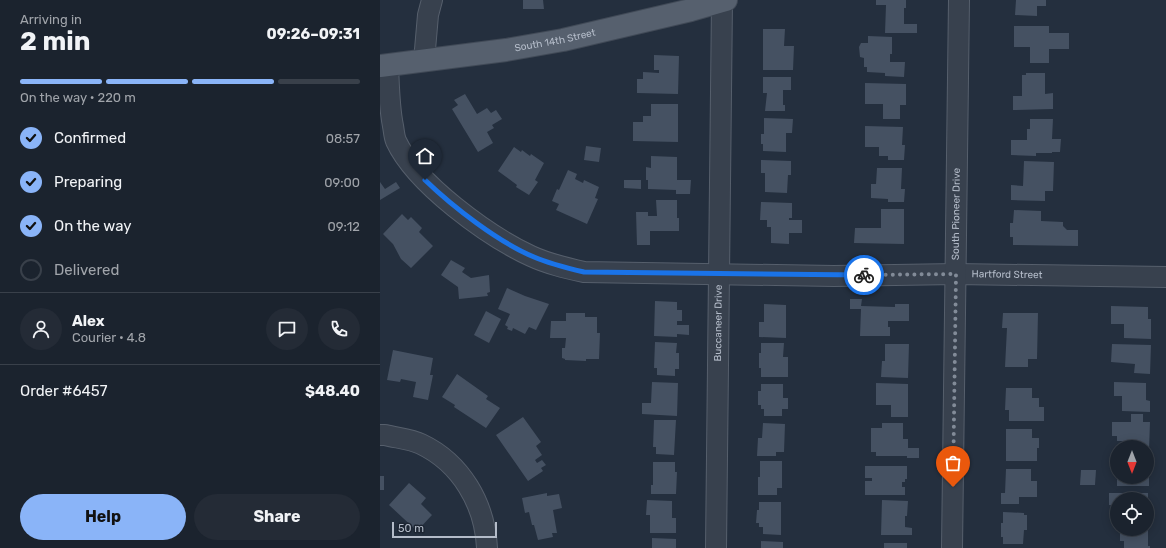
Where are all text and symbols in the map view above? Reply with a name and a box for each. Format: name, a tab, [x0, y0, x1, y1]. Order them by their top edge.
text: Arriving in	[20, 12, 82, 27]
text: 09:26–09:31	[266, 25, 360, 43]
text: 2 min	[20, 26, 90, 57]
street label: South 14th Street	[514, 27, 597, 54]
text: On the way · 220 m	[20, 90, 136, 105]
icon: check	[20, 127, 42, 149]
text: Confirmed	[54, 129, 126, 147]
text: 08:57	[326, 131, 360, 146]
pin	[408, 139, 442, 180]
icon: home	[414, 145, 436, 167]
street label: South Pioneer Drive	[950, 167, 963, 260]
icon: check	[20, 171, 42, 193]
text: Preparing	[54, 173, 122, 191]
text: 09:00	[324, 175, 360, 190]
icon: check	[20, 215, 42, 237]
text: On the way	[54, 217, 132, 235]
text: 09:12	[328, 219, 360, 234]
courier	[844, 255, 884, 295]
text: Delivered	[54, 261, 119, 279]
icon: bike	[853, 264, 875, 286]
street label: Hartford Street	[971, 268, 1043, 281]
street label: Buccaneer Drive	[712, 284, 725, 361]
button: person	[20, 308, 62, 350]
button: chat	[266, 308, 308, 350]
button: phone	[318, 308, 360, 350]
text: Alex	[72, 312, 105, 330]
text: Courier · 4.8	[72, 330, 146, 345]
text: Order #6457	[20, 382, 107, 400]
text: $48.40	[305, 382, 360, 400]
north arrow	[1110, 440, 1154, 484]
map controls	[1110, 440, 1154, 536]
pin	[936, 446, 970, 487]
icon: bag	[942, 452, 964, 474]
button: locate	[1110, 492, 1154, 536]
button: Help	[20, 494, 186, 540]
button: Share	[194, 494, 360, 540]
scale bar	[392, 520, 497, 539]
text: 50 m	[398, 522, 424, 535]

